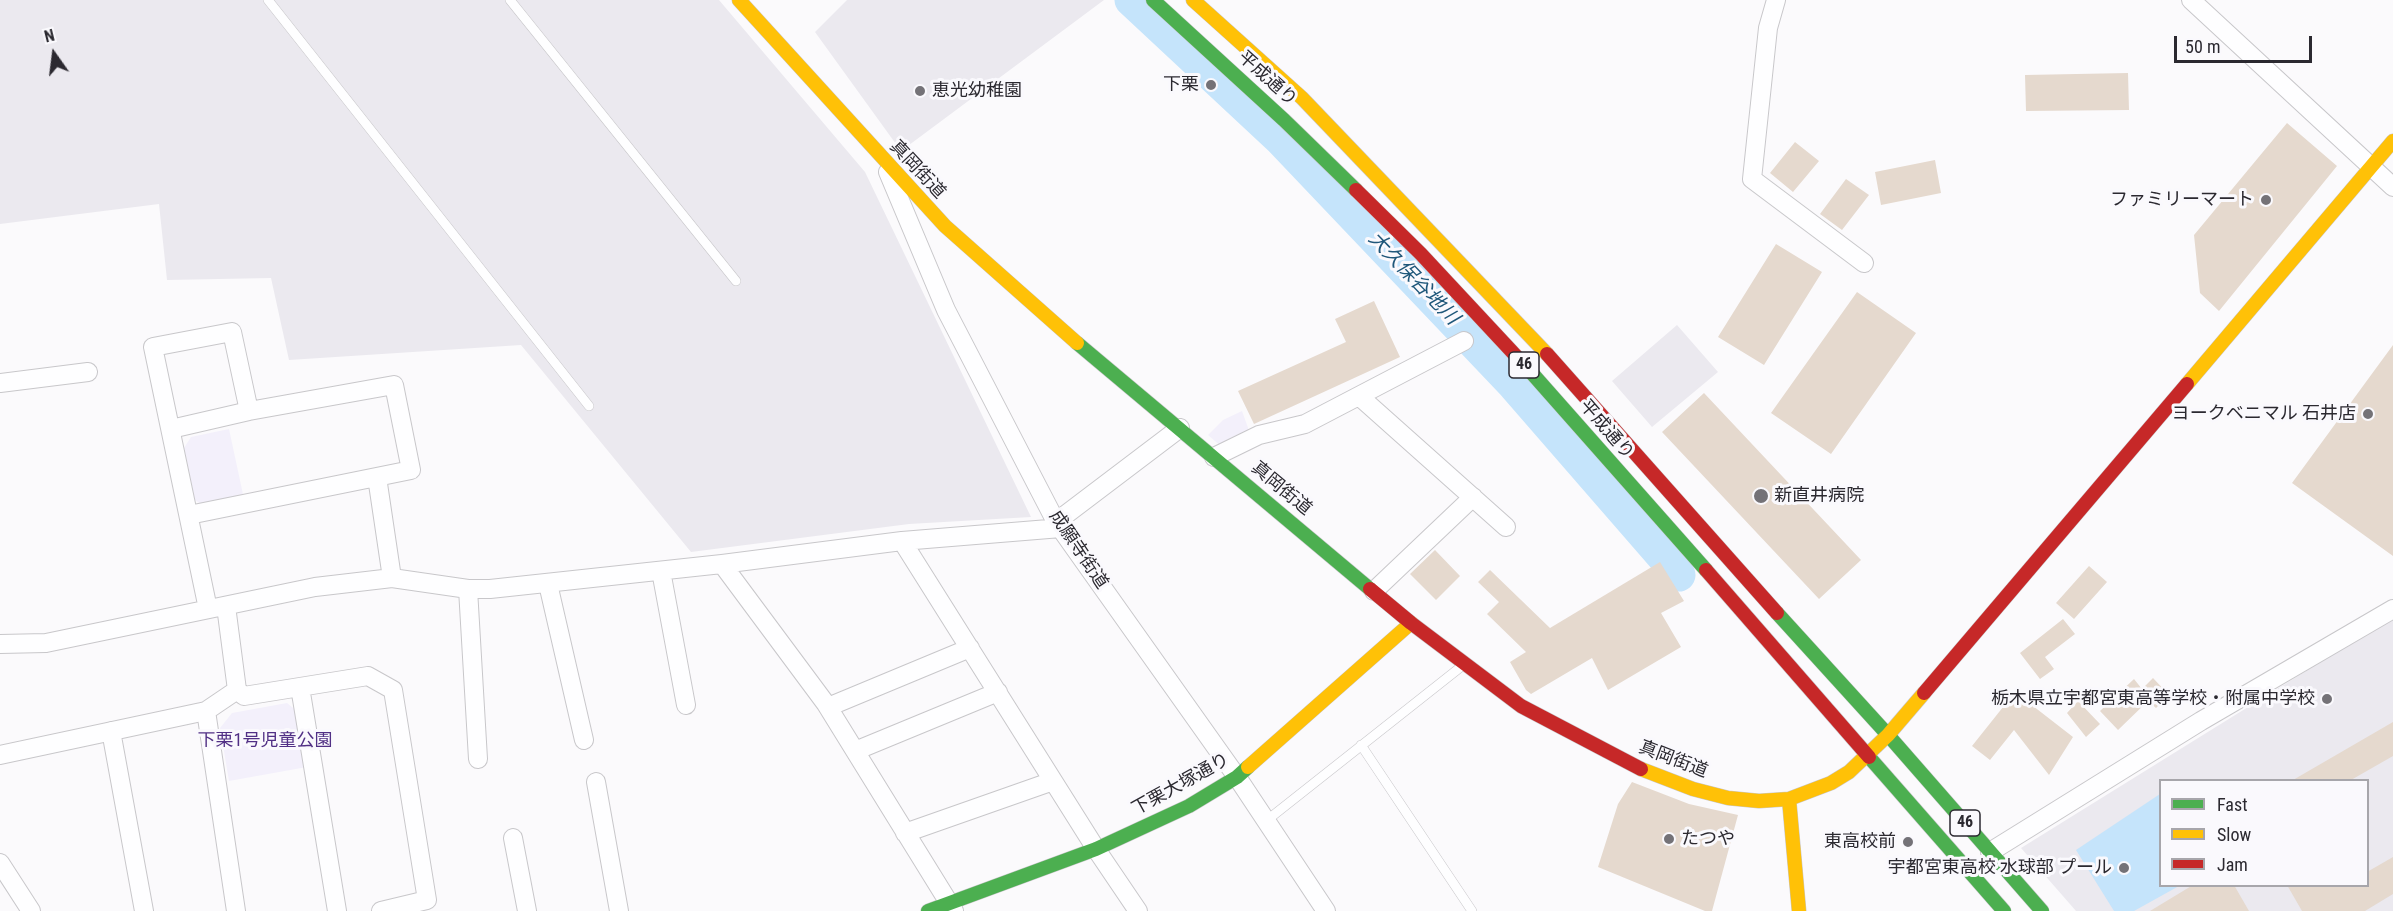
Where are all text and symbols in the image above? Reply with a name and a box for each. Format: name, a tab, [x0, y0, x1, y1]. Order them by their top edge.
north arrow	[24, 24, 84, 84]
scale bar	[2177, 24, 2315, 62]
text: N	[42, 26, 57, 46]
text: 50 m	[2185, 36, 2220, 57]
street label: 平成通り	[1233, 47, 1301, 111]
place label: 下栗	[1163, 74, 1199, 96]
marker: 下栗	[1204, 78, 1218, 92]
place label: 恵光幼稚園	[932, 80, 1022, 102]
marker: 恵光幼稚園	[913, 84, 927, 98]
street label: 真岡街道	[885, 136, 949, 204]
place label: ファミリーマート	[2110, 189, 2254, 211]
marker: ファミリーマート	[2259, 193, 2273, 207]
water label: 大久保谷地川	[1363, 228, 1463, 330]
road number: 46	[1509, 352, 1539, 378]
street label: 平成通り	[1574, 396, 1638, 464]
place label: ヨークベニマル 石井店	[2172, 403, 2356, 425]
marker: ヨークベニマル 石井店	[2361, 407, 2375, 421]
street label: 真岡街道	[1246, 458, 1316, 520]
place label: 新直井病院	[1774, 485, 1864, 507]
marker: 新直井病院	[1752, 487, 1770, 505]
street label: 成願寺街道	[1044, 507, 1112, 593]
place label: 栃木県立宇都宮東高等学校・附属中学校	[1991, 688, 2315, 710]
marker: 栃木県立宇都宮東高等学校・附属中学校	[2320, 692, 2334, 706]
park label: 下栗1号児童公園	[198, 730, 332, 752]
street label: 真岡街道	[1636, 737, 1710, 783]
street label: 下栗大塚通り	[1129, 749, 1233, 821]
legend	[2159, 779, 2369, 887]
text: Fast	[2217, 794, 2248, 815]
road number: 46	[1950, 810, 1980, 836]
text: Slow	[2217, 824, 2251, 845]
place label: たつや	[1681, 828, 1735, 850]
place label: 東高校前	[1824, 831, 1896, 853]
marker: たつや	[1662, 832, 1676, 846]
marker: 東高校前	[1901, 835, 1915, 849]
text: Jam	[2217, 854, 2248, 875]
place label: 宇都宮東高校 水球部 プール	[1888, 857, 2112, 879]
marker: 宇都宮東高校 水球部 プール	[2117, 861, 2131, 875]

